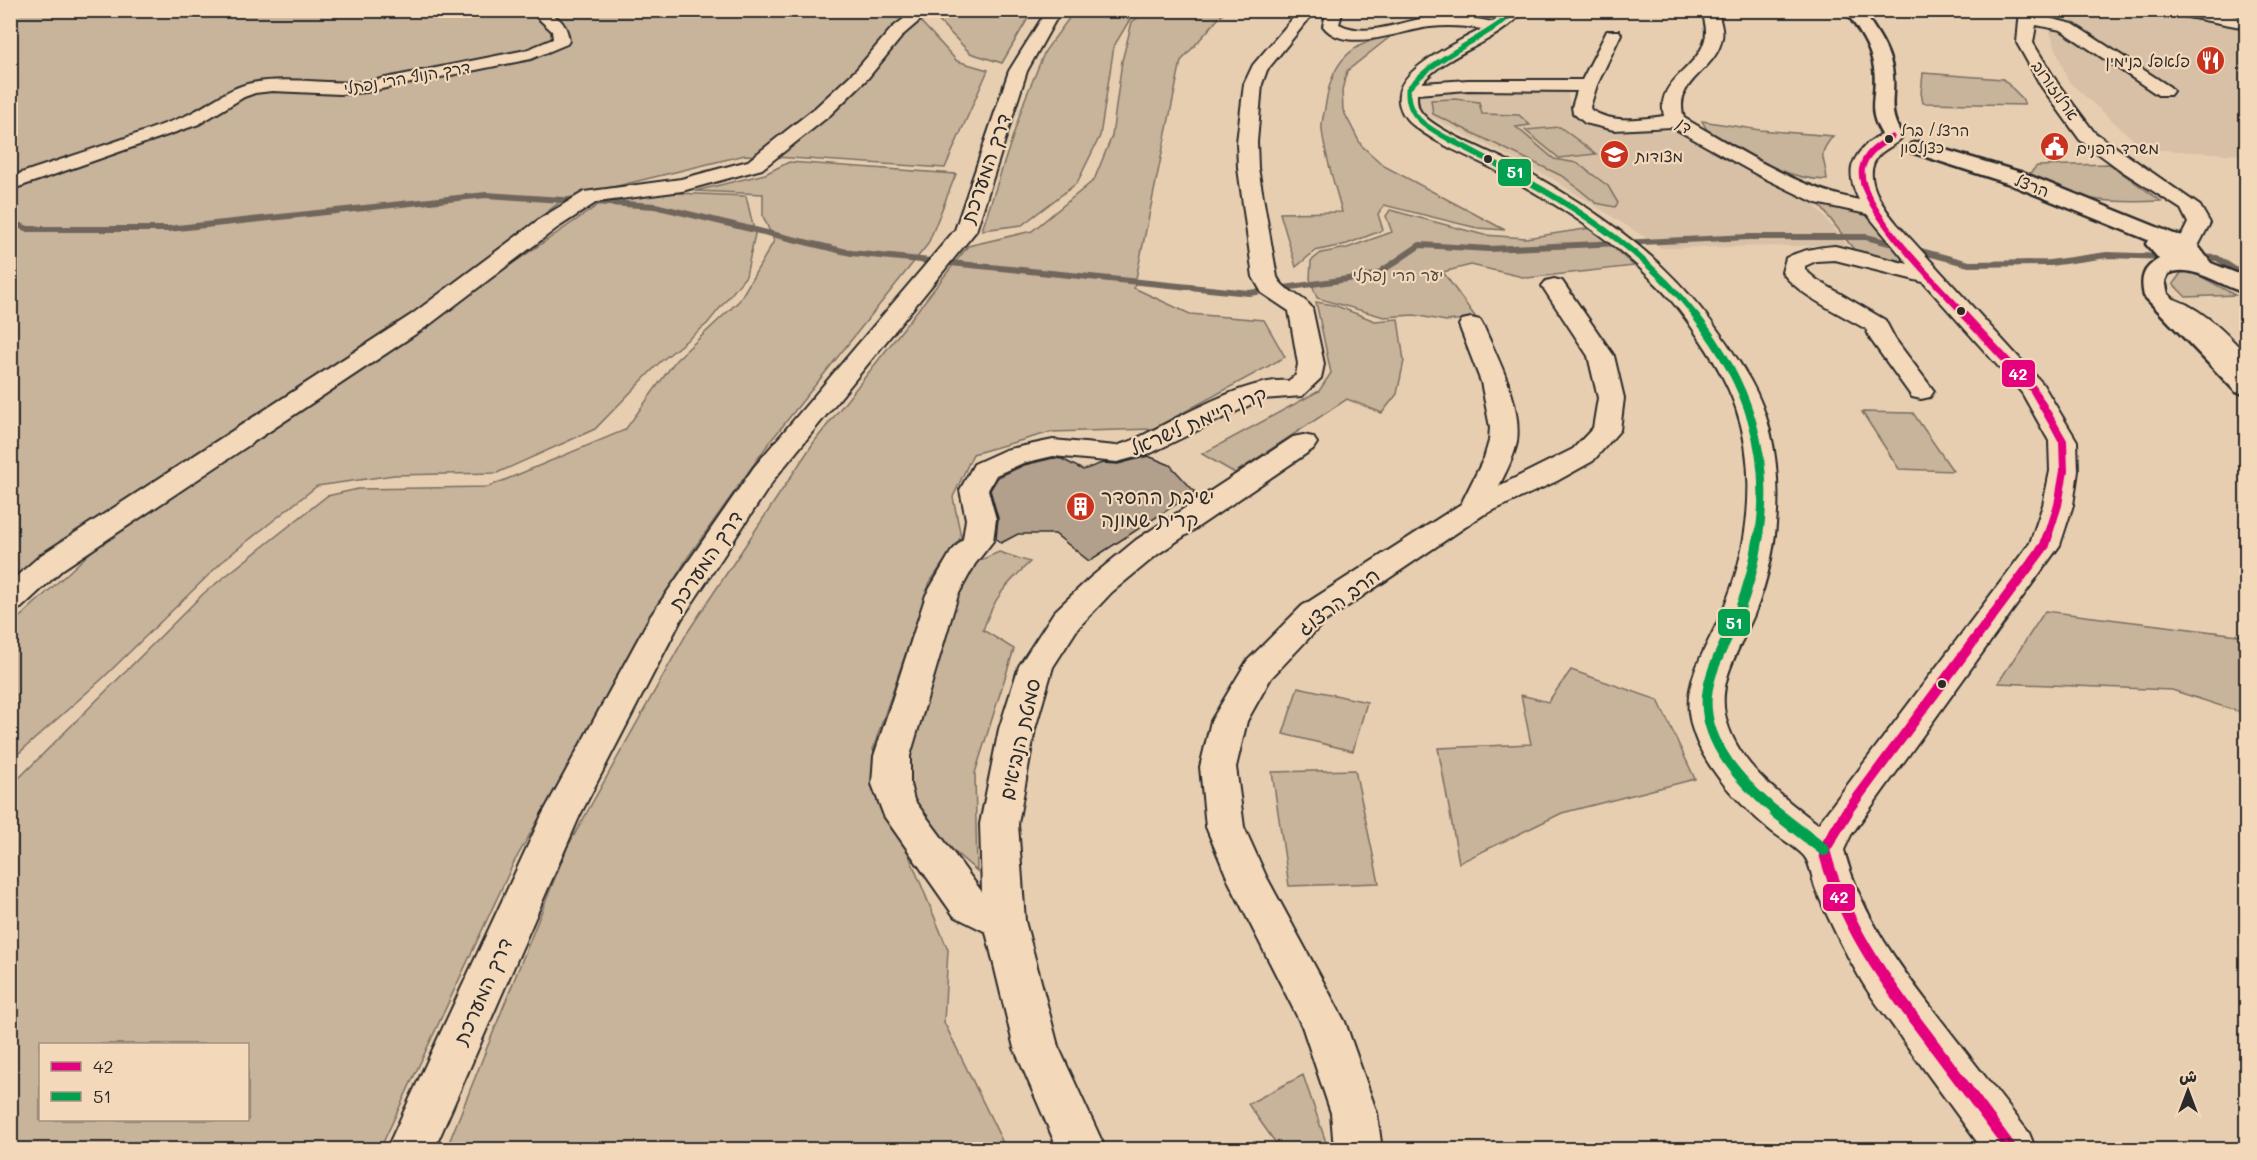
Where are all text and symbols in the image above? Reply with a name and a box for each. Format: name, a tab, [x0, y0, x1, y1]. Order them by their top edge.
restaurant icon: פלאפל בנימין	[2195, 44, 2227, 76]
place label: פלאפל בנימין	[2106, 50, 2190, 72]
street label: דרך הנוף הרי נפתלי	[342, 56, 472, 98]
street label: ארלוזורוב	[2028, 56, 2084, 124]
street label: דרך המערכת	[954, 110, 1016, 227]
street label: דן	[1672, 112, 1697, 138]
place label: הרצל/ ברל כצנלסון	[1900, 120, 1969, 157]
public building icon: משרד הפנים	[2039, 131, 2071, 163]
marker: הרצל/ ברל כצנלסון	[1883, 133, 1895, 145]
place label: משרד הפנים	[2076, 137, 2159, 158]
school or university icon: מצודות	[1598, 139, 1630, 171]
place label: מצודות	[1634, 145, 1683, 166]
unlabelled marker	[1482, 153, 1494, 165]
line badge: 51	[1497, 158, 1532, 187]
text: 51	[1507, 161, 1523, 182]
street label: הרצל	[2012, 169, 2052, 201]
park label: יער הרי נפתלי	[1353, 264, 1443, 285]
unlabelled marker	[1955, 305, 1967, 317]
line badge: 42	[2001, 359, 2036, 388]
text: 42	[2008, 363, 2028, 384]
street label: קרן קיימת לישראל	[1126, 379, 1271, 461]
place label: ישיבת ההסדר קרית שמונה	[1101, 483, 1214, 532]
building icon: ישיבת ההסדר קרית שמונה	[1064, 491, 1096, 523]
street label: דרך המערכת	[662, 505, 748, 616]
street label: הרב הרצוג	[1292, 561, 1384, 641]
line badge: 51	[1717, 608, 1751, 637]
text: 51	[1726, 612, 1742, 633]
street label: סמטת הנביאים	[992, 676, 1046, 802]
unlabelled marker	[1936, 678, 1948, 690]
line badge: 42	[1822, 883, 1856, 912]
text: 42	[1829, 886, 1849, 907]
street label: דרך המערכת	[446, 933, 517, 1050]
legend	[39, 1043, 249, 1121]
text: 42	[93, 1054, 114, 1078]
north arrow	[2158, 1061, 2218, 1121]
text: ش	[2179, 1065, 2197, 1086]
text: 51	[93, 1084, 112, 1108]

